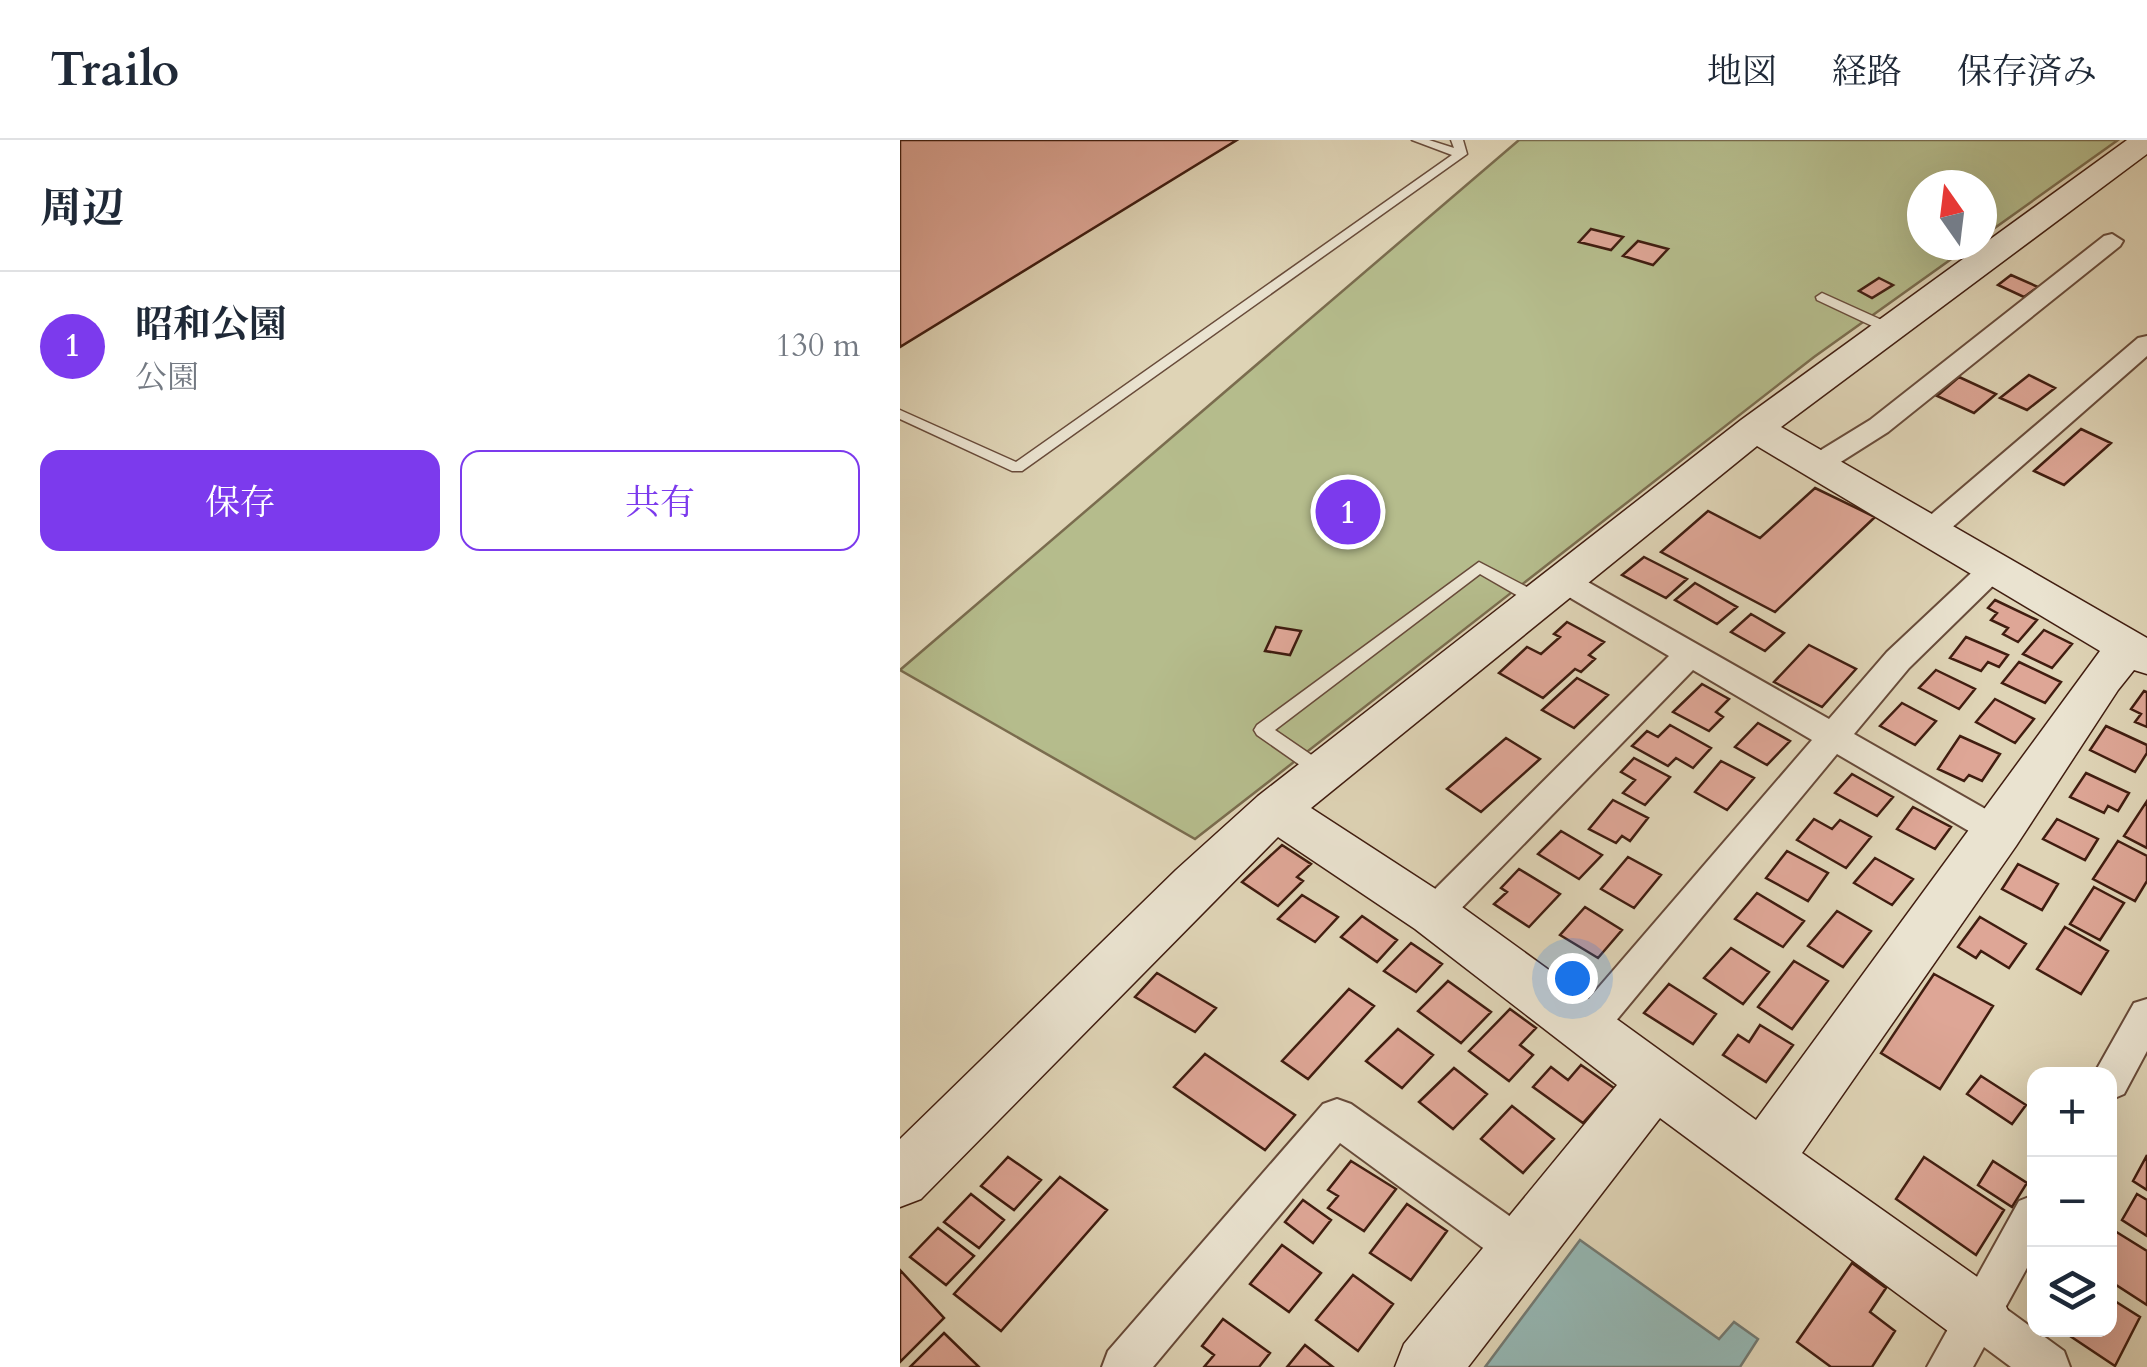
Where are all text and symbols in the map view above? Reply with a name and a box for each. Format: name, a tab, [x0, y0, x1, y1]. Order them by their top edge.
text: Trailo	[50, 37, 179, 102]
text: 地図	[1707, 48, 1777, 96]
text: 経路	[1832, 48, 1902, 96]
text: 保存済み	[1957, 48, 2097, 96]
north arrow	[1907, 170, 1997, 260]
text: 周辺	[40, 180, 124, 237]
text: 昭和公園	[135, 299, 287, 351]
text: 1	[64, 324, 81, 368]
text: 130 m	[775, 324, 860, 368]
text: 公園	[135, 356, 199, 400]
button: 保存	[40, 450, 440, 551]
button: 共有	[460, 450, 860, 551]
pin: 1	[1316, 474, 1380, 550]
your location	[1547, 953, 1598, 1004]
map controls	[2027, 1067, 2117, 1337]
button: +	[2027, 1067, 2117, 1157]
button: −	[2027, 1157, 2117, 1247]
button: layers	[2027, 1247, 2117, 1337]

